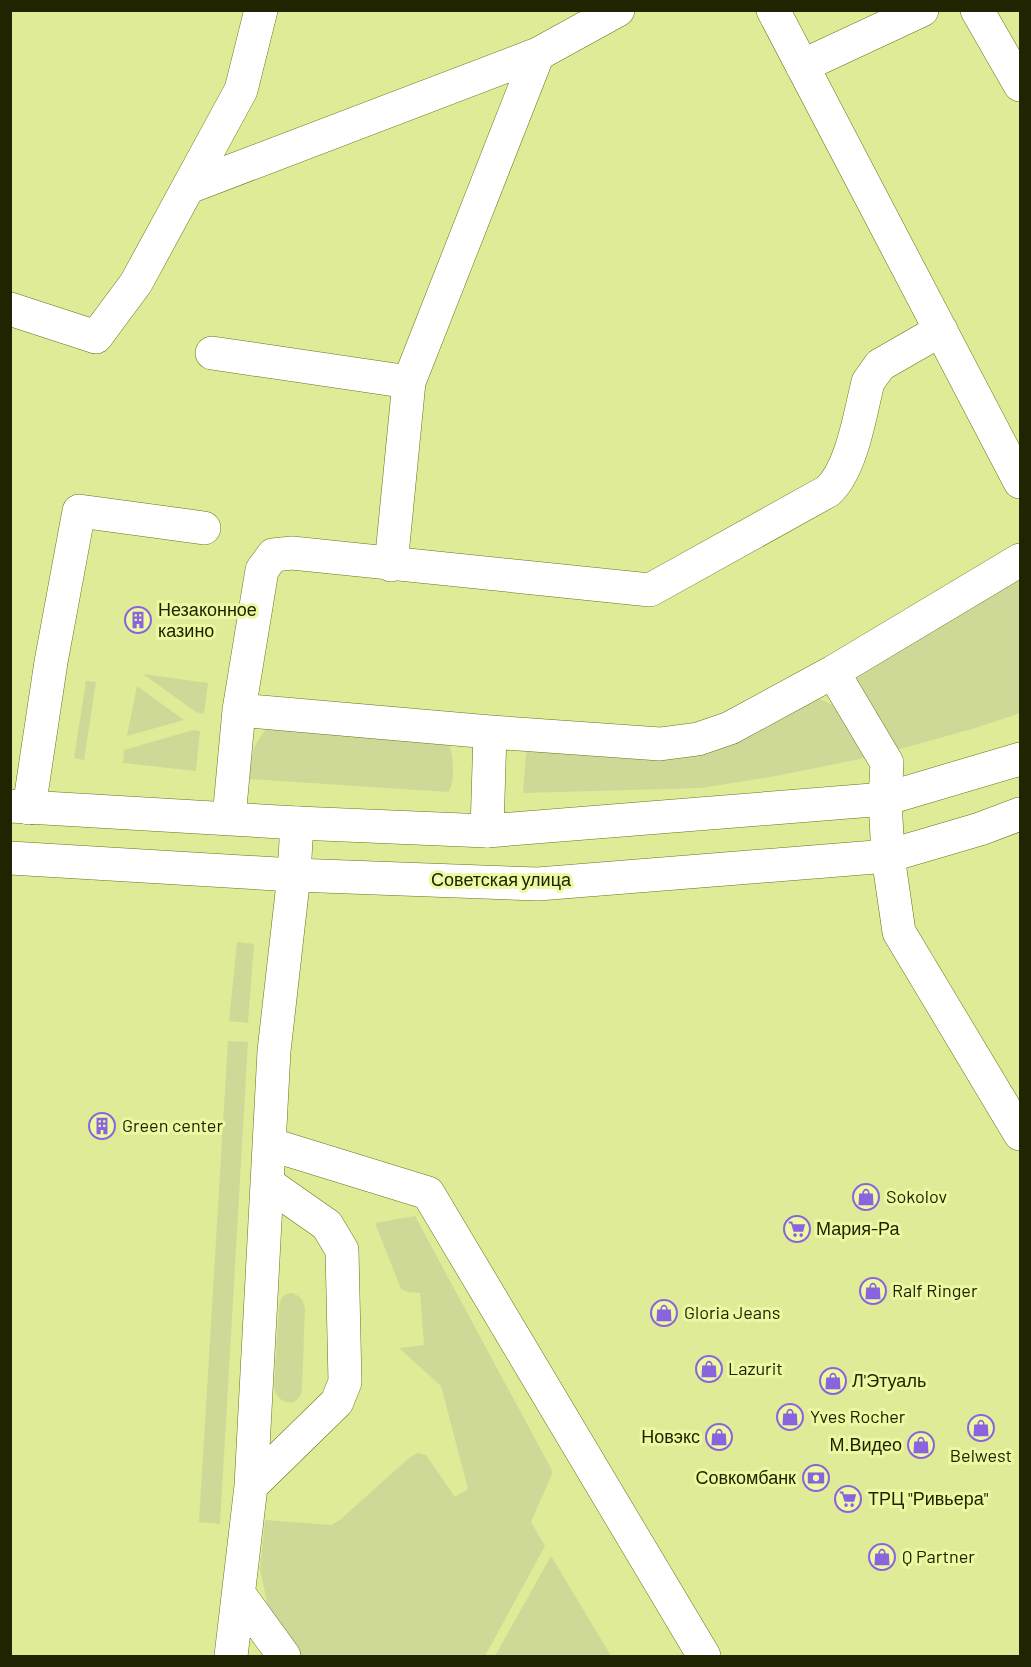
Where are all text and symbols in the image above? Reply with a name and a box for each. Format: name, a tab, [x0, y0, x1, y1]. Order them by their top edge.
place label: Незаконное казино	[158, 598, 257, 641]
building icon: Незаконное казино	[123, 605, 153, 635]
street label: Советская улица	[431, 868, 572, 890]
building icon: Green center	[87, 1111, 117, 1141]
place label: Green center	[122, 1114, 223, 1136]
shop icon: Sokolov	[851, 1182, 881, 1212]
place label: Sokolov	[886, 1185, 947, 1207]
supermarket icon: Мария-Ра	[782, 1214, 812, 1244]
place label: Мария-Ра	[816, 1217, 901, 1239]
shop icon: Ralf Ringer	[858, 1276, 888, 1306]
place label: Ralf Ringer	[892, 1279, 978, 1301]
shop icon: Gloria Jeans	[649, 1298, 679, 1328]
place label: Gloria Jeans	[684, 1301, 780, 1323]
shop icon: Lazurit	[694, 1354, 724, 1384]
place label: Lazurit	[728, 1357, 783, 1379]
shop icon: Л'Этуаль	[818, 1366, 848, 1396]
place label: Л'Этуаль	[852, 1369, 926, 1391]
shop icon: Yves Rocher	[775, 1402, 805, 1432]
place label: Yves Rocher	[810, 1405, 906, 1427]
shop icon: Belwest	[966, 1413, 996, 1443]
shop icon: Новэкс	[704, 1422, 734, 1452]
place label: Новэкс	[641, 1425, 700, 1447]
shop icon: М.Видео	[906, 1430, 936, 1460]
place label: М.Видео	[829, 1433, 902, 1455]
place label: Belwest	[950, 1444, 1012, 1466]
bank icon: Совкомбанк	[801, 1463, 831, 1493]
place label: Совкомбанк	[695, 1466, 796, 1488]
supermarket icon: ТРЦ "Ривьера"	[833, 1484, 863, 1514]
place label: ТРЦ "Ривьера"	[868, 1487, 989, 1509]
shop icon: Q Partner	[867, 1542, 897, 1572]
place label: Q Partner	[902, 1545, 975, 1567]

